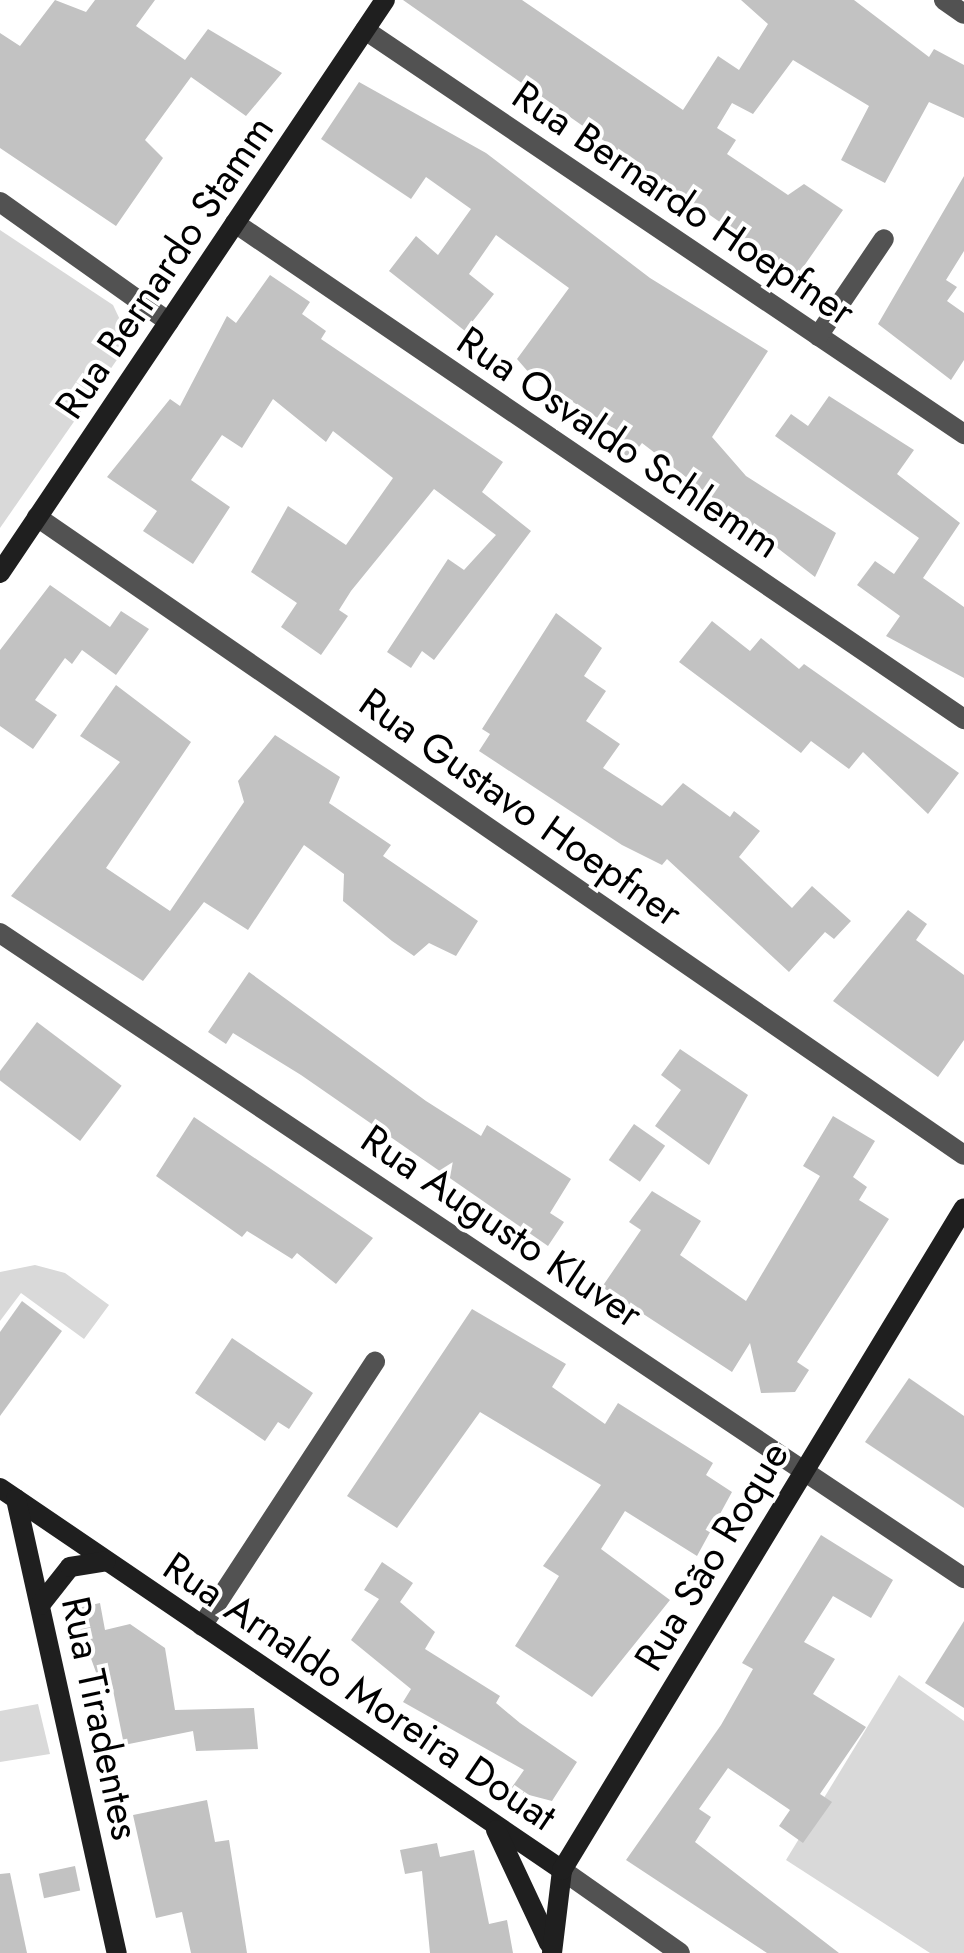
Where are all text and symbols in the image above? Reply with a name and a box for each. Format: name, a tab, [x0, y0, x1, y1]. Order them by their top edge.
street label: Rua Bernardo Hoepfner	[504, 71, 864, 335]
street label: Rua Bernardo Stamm	[45, 106, 283, 428]
street label: Rua Osvaldo Schlemm	[448, 316, 790, 568]
street label: Rua Gustavo Hoepfner	[350, 678, 692, 936]
street label: Rua Augusto Kluver	[352, 1114, 652, 1338]
street label: Rua São Roque	[624, 1433, 798, 1679]
street label: Rua Arnaldo Moreira Douat	[155, 1542, 565, 1840]
street label: Rua Tiradentes	[52, 1592, 150, 1844]

